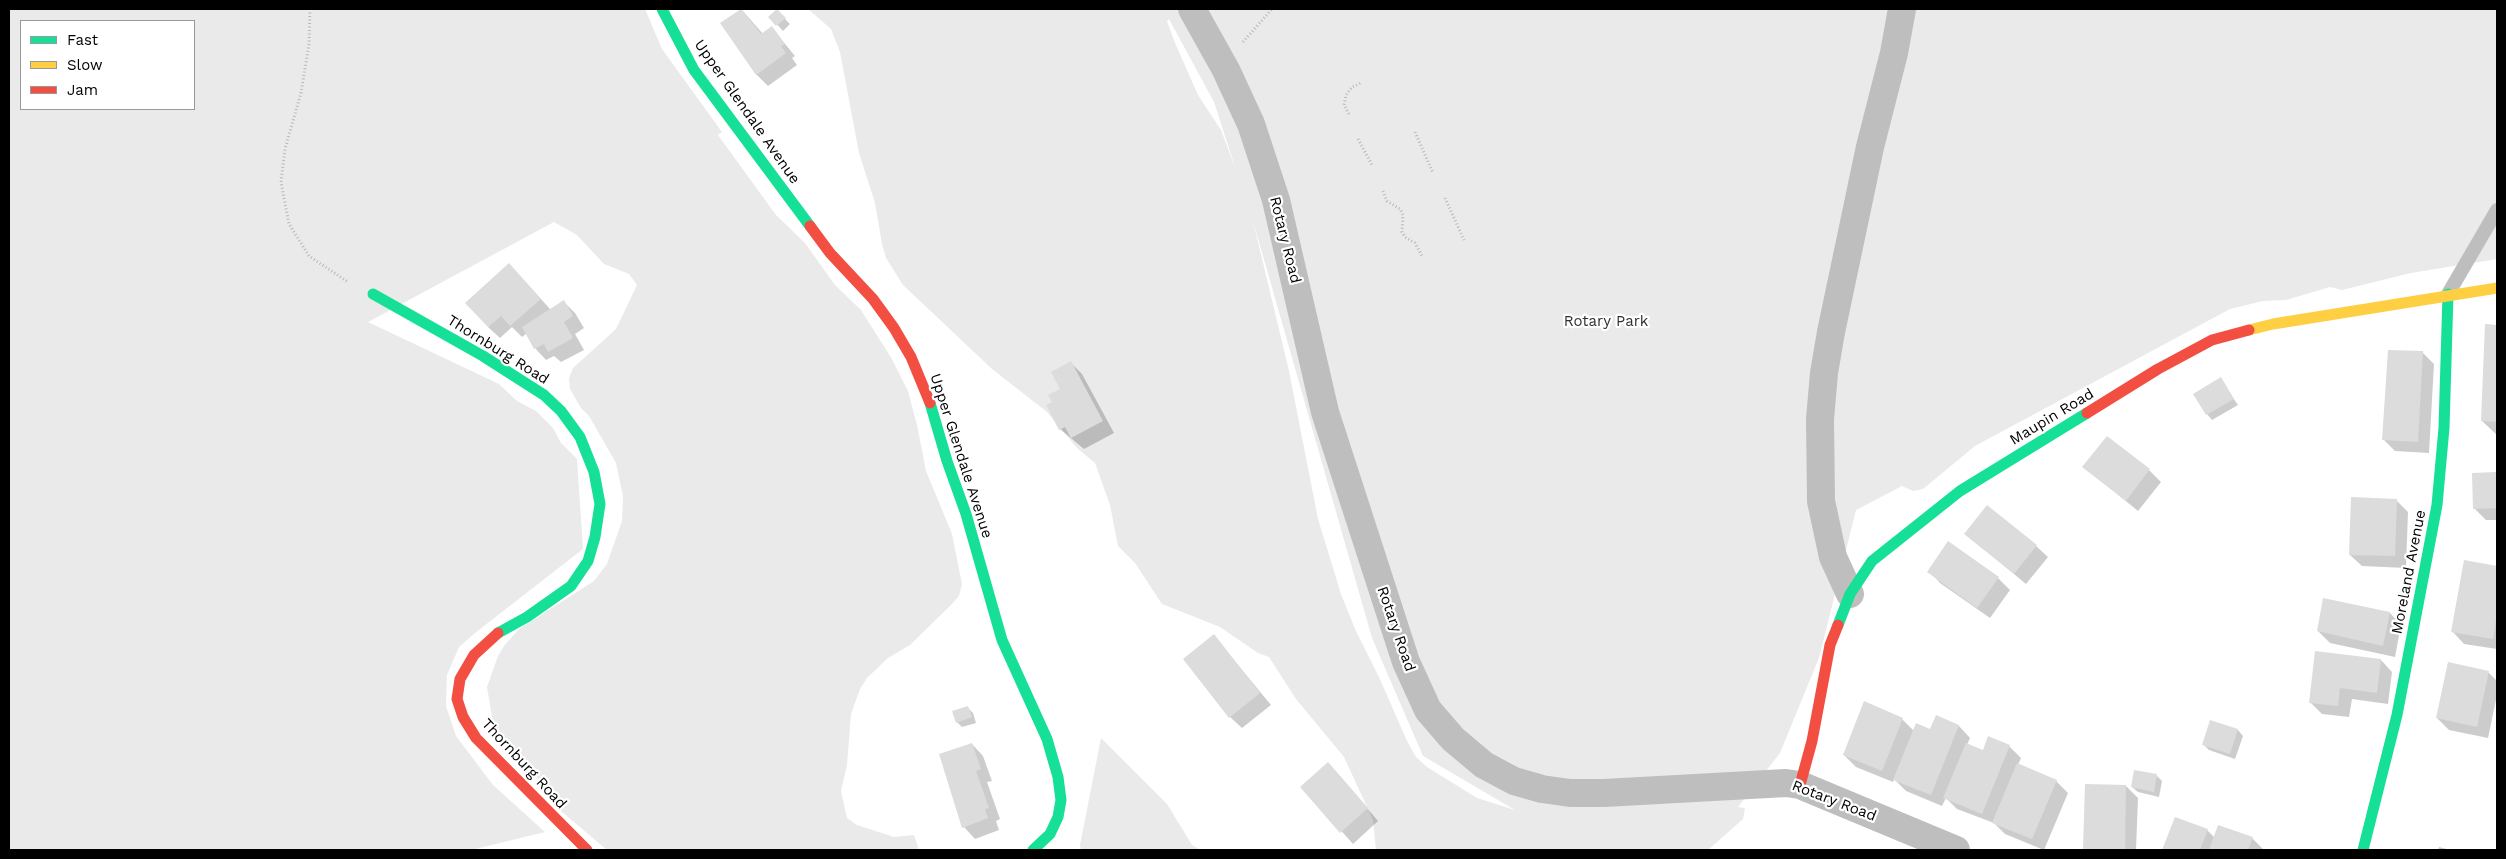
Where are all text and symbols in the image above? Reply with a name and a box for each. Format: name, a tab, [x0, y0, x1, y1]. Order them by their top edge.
legend	[20, 20, 195, 110]
text: Fast	[67, 31, 98, 49]
street label: Upper Glendale Avenue	[690, 36, 804, 188]
text: Slow	[67, 56, 103, 74]
text: Jam	[67, 81, 98, 99]
street label: Rotary Road	[1266, 195, 1304, 285]
street label: Thornburg Road	[444, 311, 552, 389]
park label: Rotary Park	[1564, 313, 1648, 331]
street label: Upper Glendale Avenue	[926, 371, 996, 541]
street label: Maupin Road	[2007, 385, 2097, 449]
street label: Moreland Avenue	[2388, 508, 2430, 636]
street label: Rotary Road	[1373, 584, 1419, 674]
street label: Thornburg Road	[478, 715, 570, 813]
street label: Rotary Road	[1789, 777, 1879, 825]

